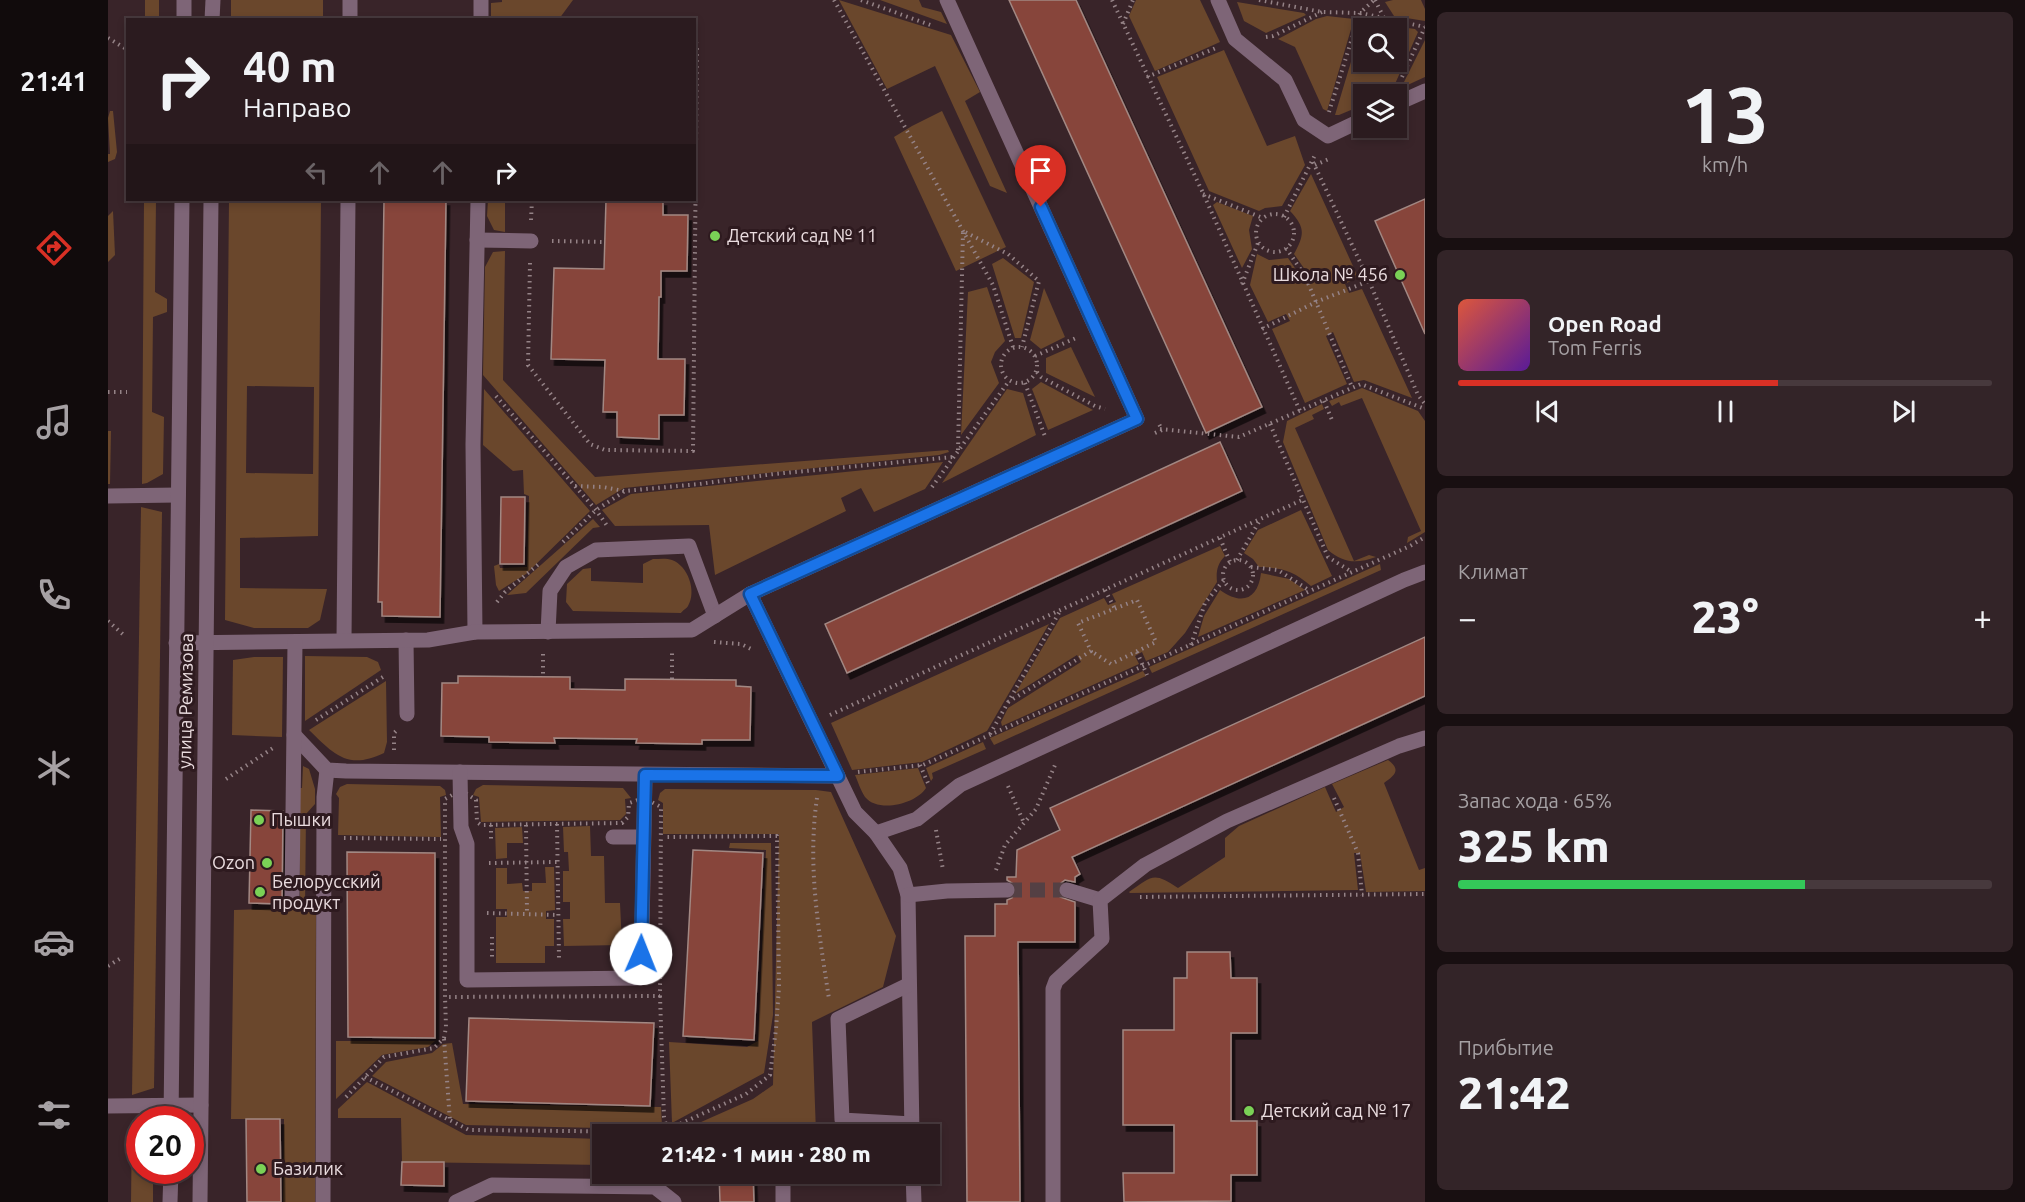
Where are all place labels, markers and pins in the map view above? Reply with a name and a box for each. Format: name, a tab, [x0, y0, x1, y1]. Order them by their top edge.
pin	[1015, 145, 1066, 207]
place label: Детский сад № 11	[727, 225, 877, 245]
marker: Детский сад № 11	[708, 229, 722, 243]
place label: Школа № 456	[1273, 264, 1388, 284]
marker: Школа № 456	[1393, 268, 1407, 282]
place label: Пышки	[271, 809, 331, 829]
marker: Пышки	[252, 813, 266, 827]
place label: Ozon	[212, 852, 255, 872]
marker: Ozon	[260, 856, 274, 870]
place label: Белорусский продукт	[272, 871, 381, 912]
marker: Белорусский продукт	[253, 885, 267, 899]
place label: Детский сад № 17	[1261, 1100, 1411, 1120]
marker: Детский сад № 17	[1242, 1104, 1256, 1118]
place label: Базилик	[273, 1158, 343, 1178]
marker: Базилик	[254, 1162, 268, 1176]

